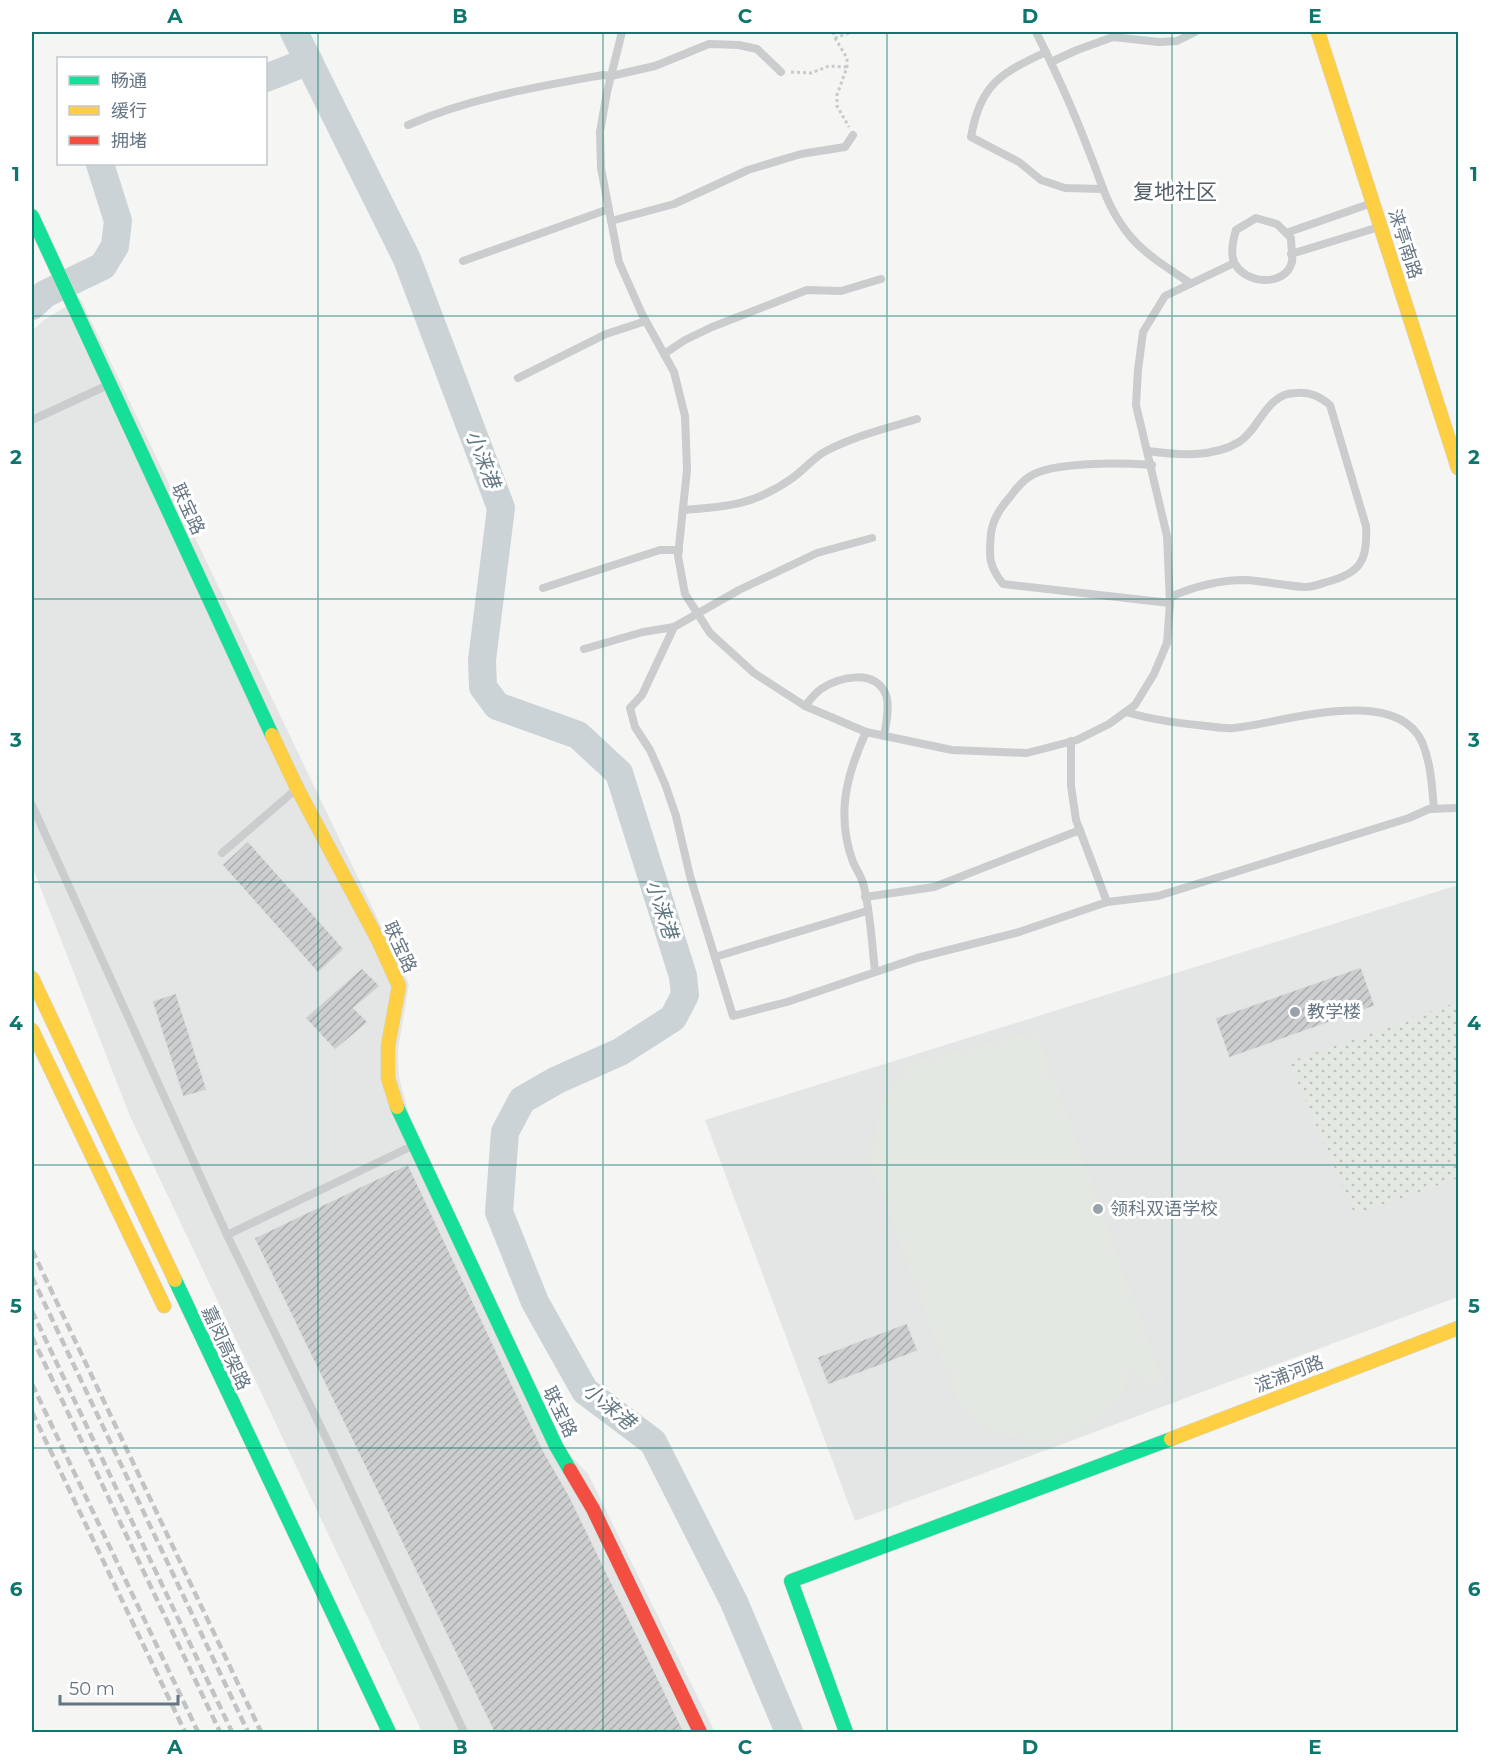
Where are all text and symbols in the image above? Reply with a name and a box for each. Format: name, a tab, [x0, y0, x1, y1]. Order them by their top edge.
text: A	[166, 4, 183, 28]
text: B	[452, 4, 468, 28]
text: C	[738, 4, 753, 28]
text: D	[1022, 4, 1038, 28]
text: E	[1308, 4, 1322, 28]
legend	[57, 57, 267, 165]
text: 畅通	[111, 70, 147, 92]
text: 缓行	[111, 100, 147, 122]
text: 拥堵	[111, 130, 147, 152]
text: 1	[12, 162, 20, 186]
text: 1	[1470, 162, 1478, 186]
district label: 复地社区	[1133, 179, 1217, 204]
street label: 涞亭南路	[1383, 206, 1427, 282]
water label: 小涞港	[461, 427, 506, 494]
text: 2	[10, 445, 22, 469]
text: 2	[1468, 445, 1480, 469]
street label: 联宝路	[167, 480, 209, 538]
text: 3	[9, 728, 22, 752]
text: 3	[1467, 728, 1480, 752]
water label: 小涞港	[641, 877, 684, 944]
street label: 联宝路	[379, 918, 421, 976]
place label: 教学楼	[1307, 1001, 1361, 1023]
marker: 教学楼	[1288, 1005, 1302, 1019]
text: 4	[9, 1011, 23, 1035]
text: 4	[1467, 1011, 1481, 1035]
place label: 领科双语学校	[1110, 1198, 1218, 1220]
marker: 领科双语学校	[1091, 1202, 1105, 1216]
text: 5	[10, 1294, 22, 1318]
text: 5	[1468, 1294, 1480, 1318]
street label: 嘉闵高架路	[197, 1303, 255, 1393]
street label: 淀浦河路	[1251, 1351, 1327, 1397]
water label: 小涞港	[578, 1378, 642, 1436]
street label: 联宝路	[538, 1383, 582, 1441]
text: 6	[10, 1577, 23, 1601]
text: 6	[1468, 1577, 1481, 1601]
scale bar	[60, 1668, 178, 1706]
text: 50 m	[69, 1678, 115, 1700]
text: A	[166, 1735, 183, 1759]
text: B	[452, 1735, 468, 1759]
text: C	[738, 1735, 753, 1759]
text: D	[1022, 1735, 1038, 1759]
text: E	[1308, 1735, 1322, 1759]

